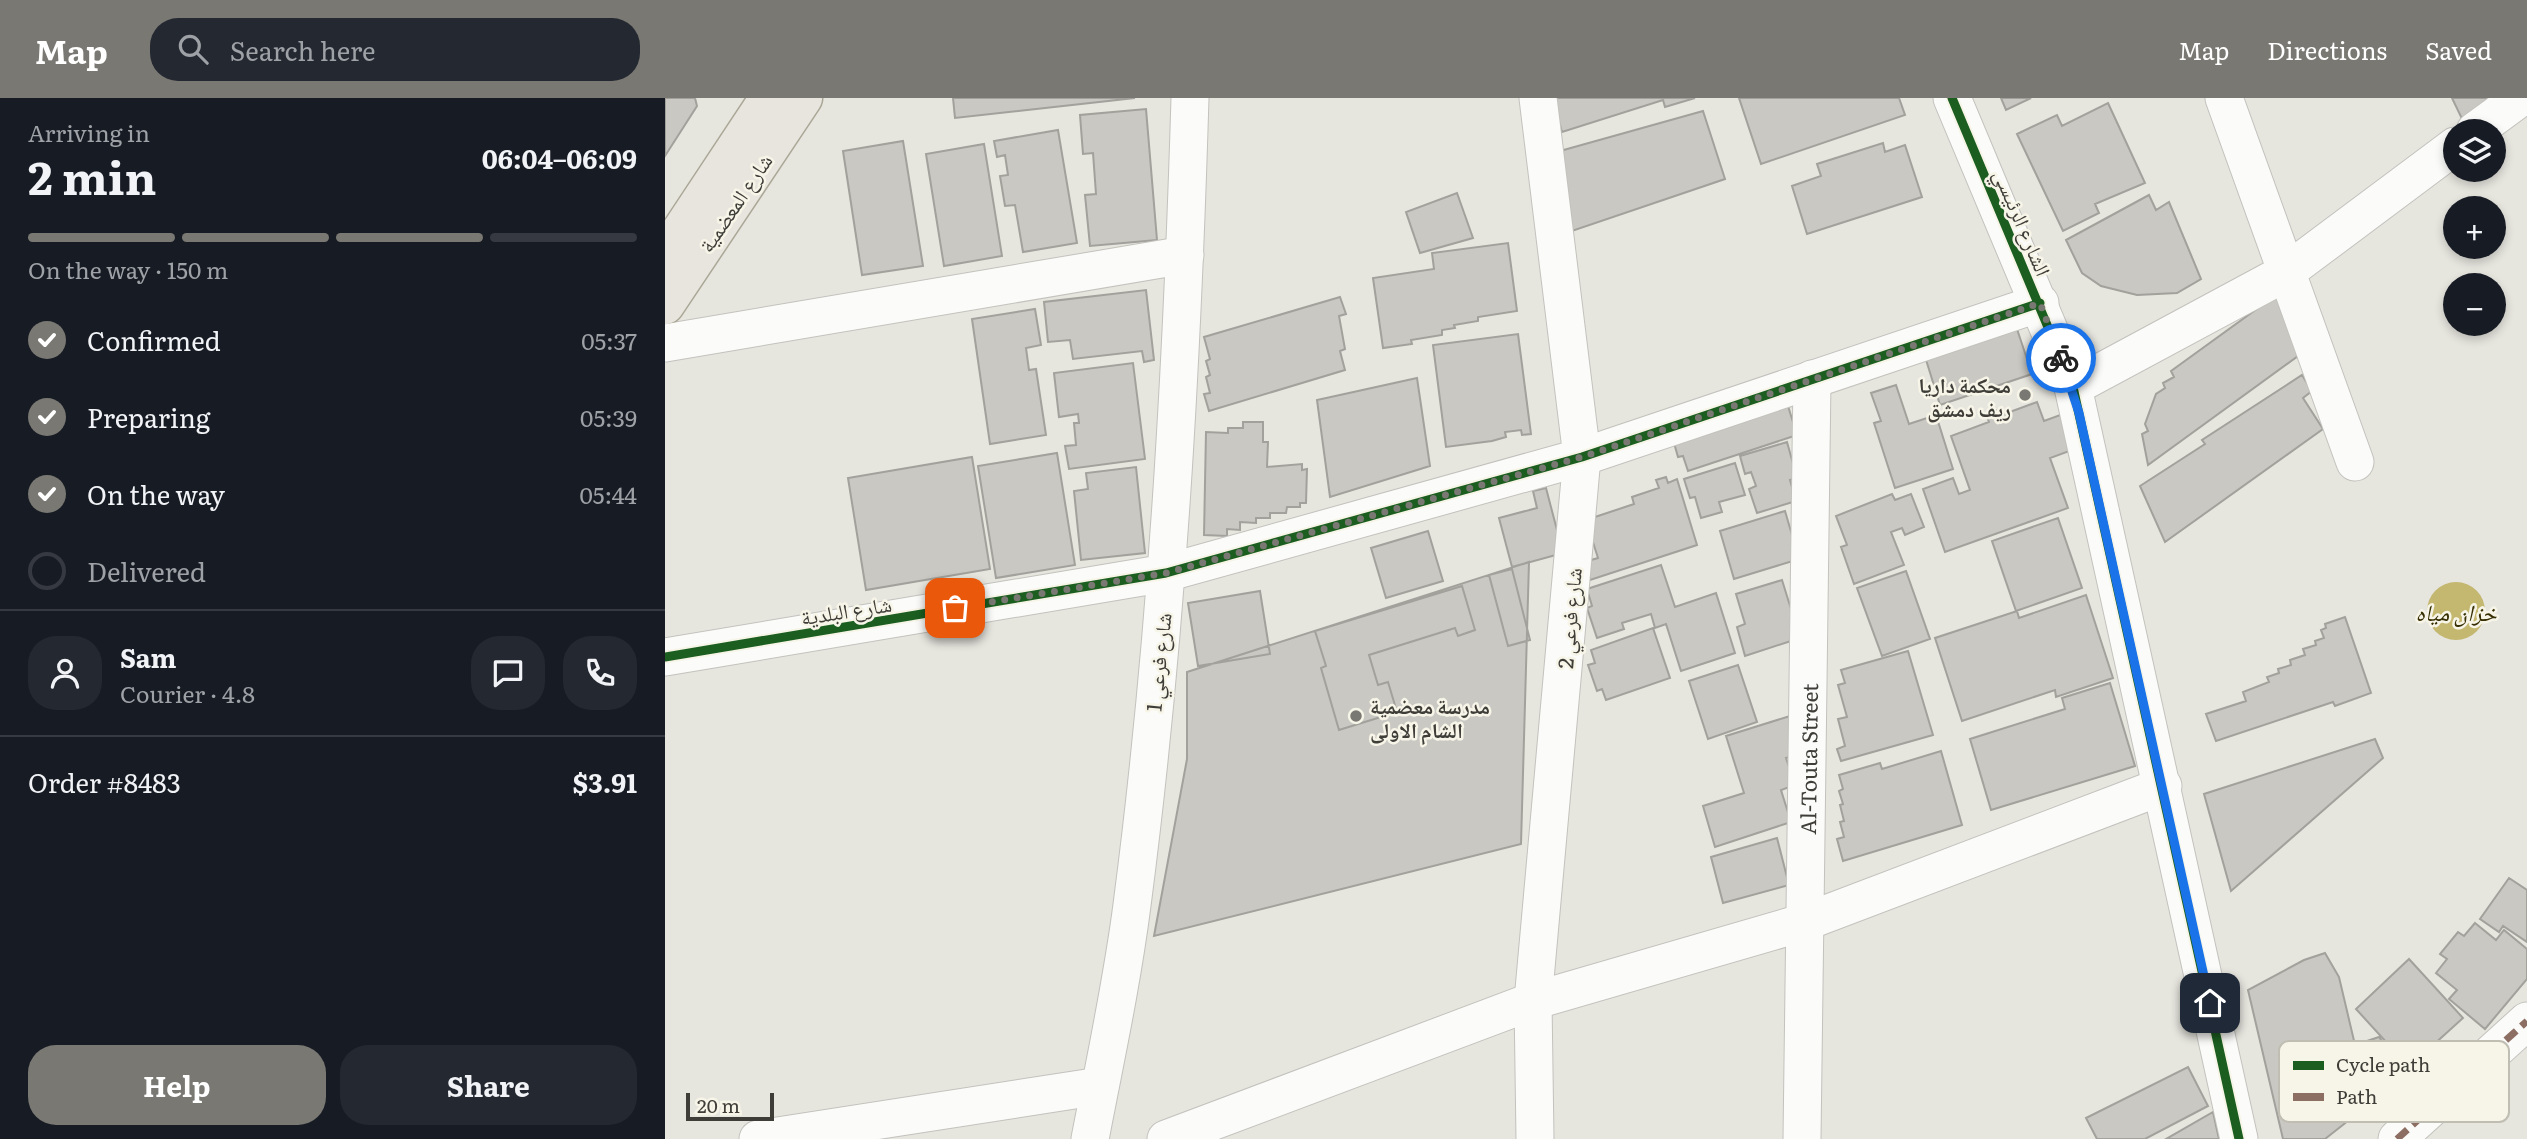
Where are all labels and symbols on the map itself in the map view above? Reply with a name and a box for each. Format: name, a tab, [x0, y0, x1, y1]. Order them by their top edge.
street label: شارع المعضمية	[690, 146, 778, 258]
street label: الشارع الرئيسي	[1985, 164, 2060, 282]
courier	[2026, 323, 2096, 393]
place label: محكمة داريا ريف دمشق	[1919, 368, 2011, 423]
marker: محكمة داريا ريف دمشق	[2017, 387, 2033, 403]
street label: شارع فرعي 2	[1548, 566, 1591, 670]
pin	[925, 578, 985, 638]
street label: شارع البلدية	[798, 587, 894, 631]
water label: خزان مياه	[2415, 594, 2497, 628]
street label: شارع فرعي 1	[1136, 611, 1181, 713]
street label: Al-Touta Street	[1791, 683, 1824, 835]
place label: مدرسة معضمية الشام الاولى	[1370, 689, 1490, 745]
marker: مدرسة معضمية الشام الاولى	[1348, 708, 1364, 724]
pin	[2180, 973, 2240, 1033]
legend	[2279, 1041, 2509, 1122]
text: Cycle path	[2336, 1050, 2430, 1078]
text: Path	[2336, 1082, 2377, 1110]
scale bar	[686, 1090, 773, 1122]

